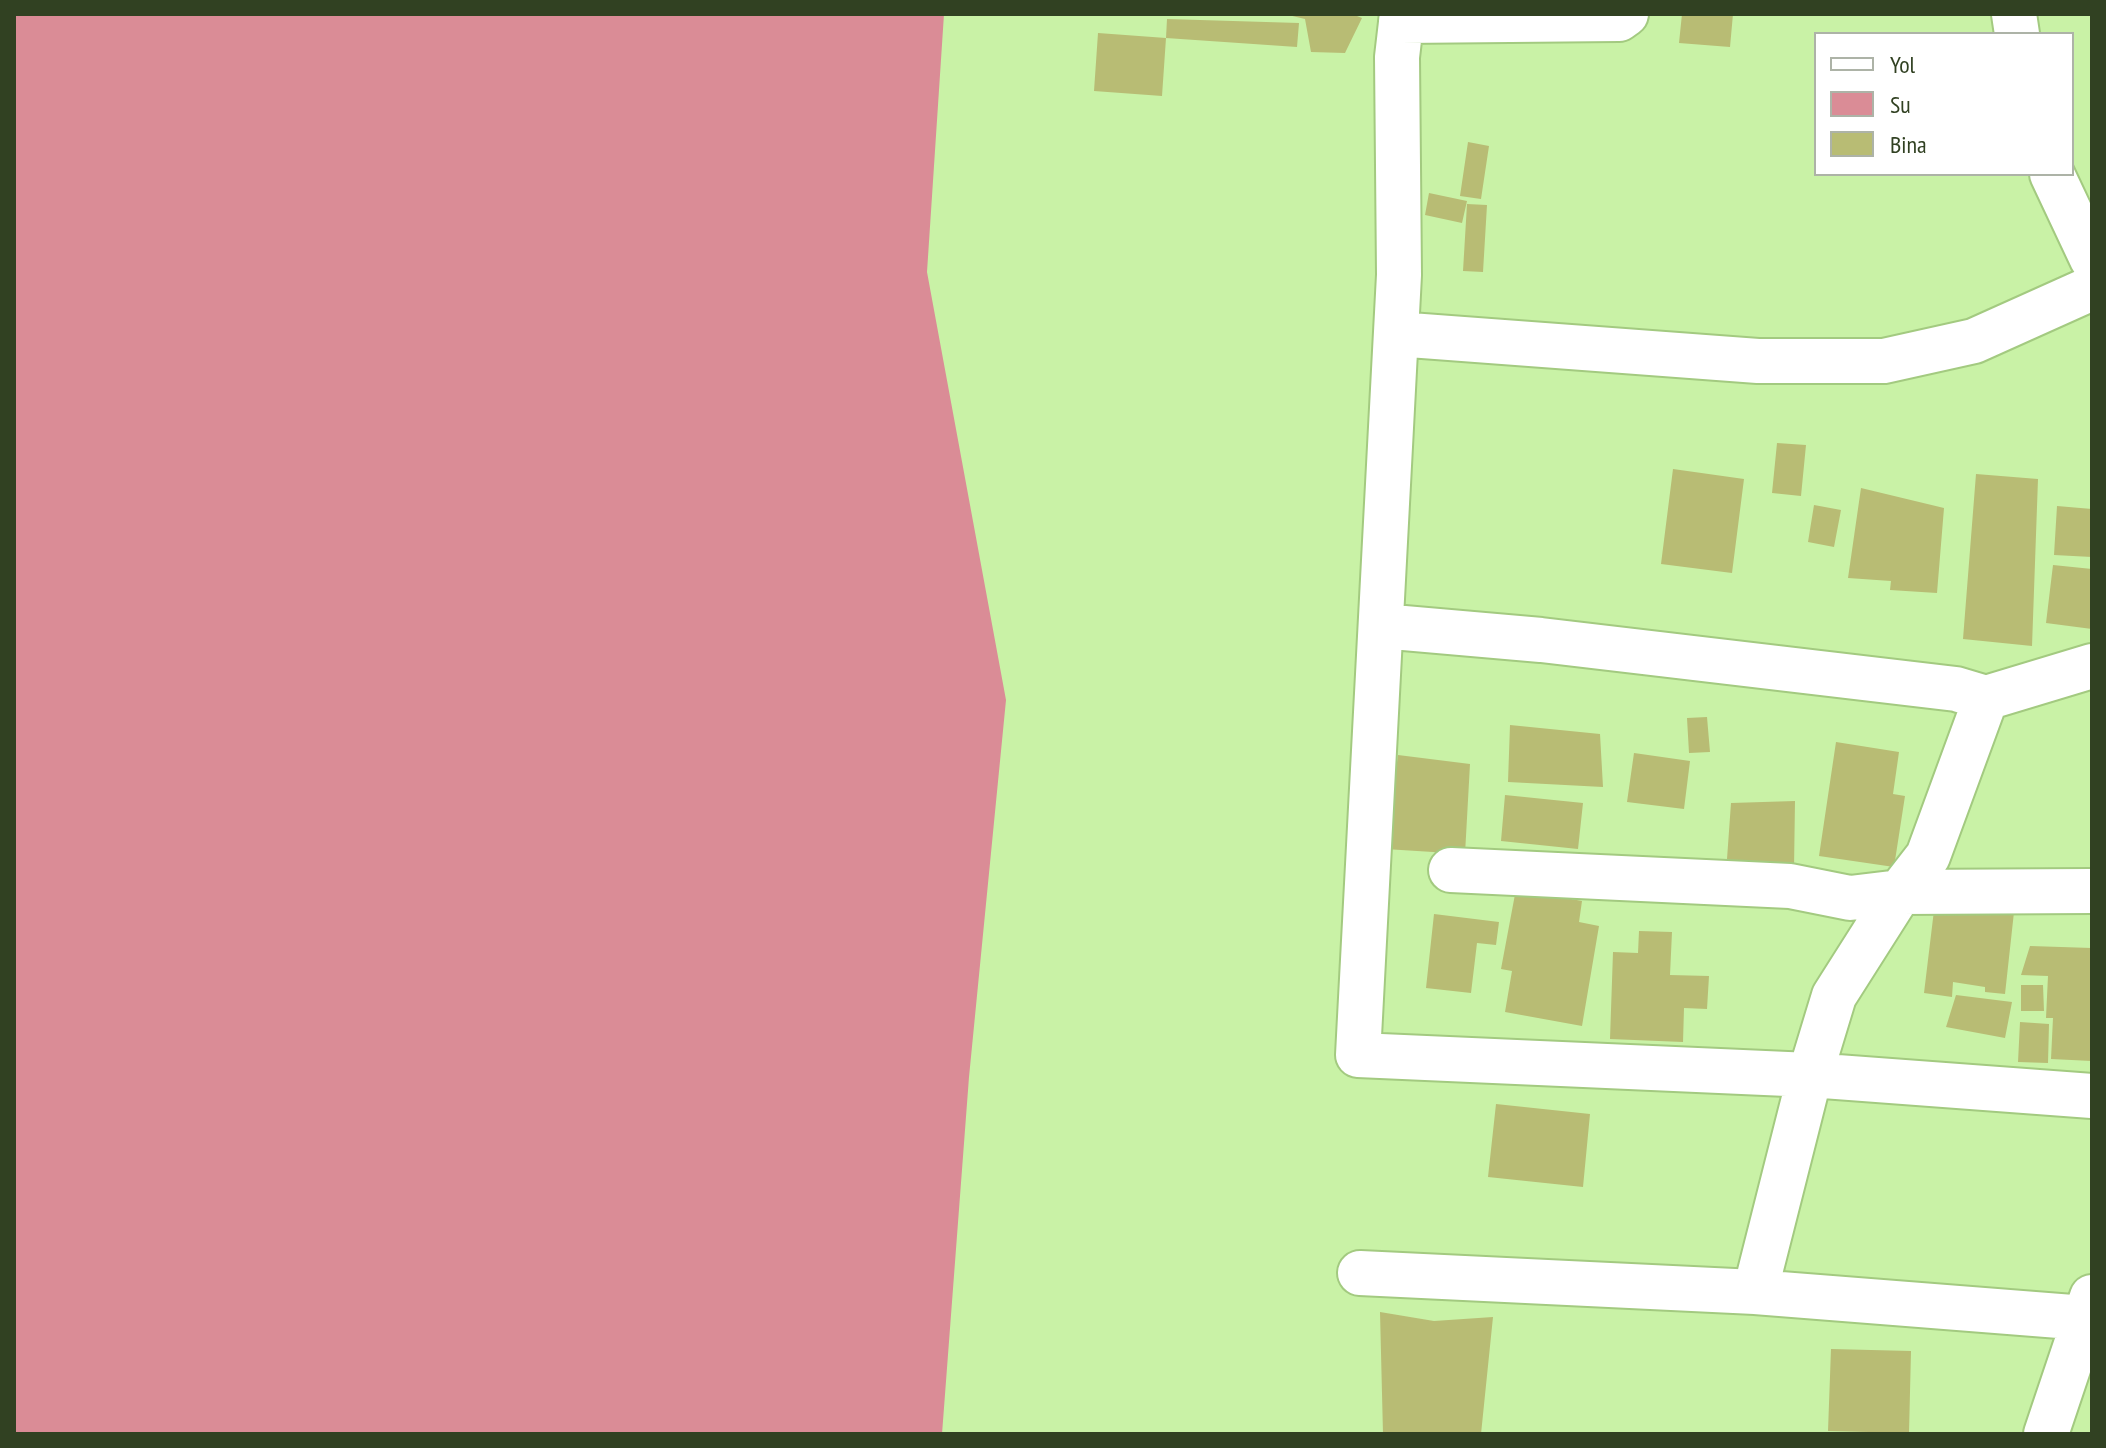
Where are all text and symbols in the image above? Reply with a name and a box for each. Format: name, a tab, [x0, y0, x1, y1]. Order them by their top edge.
legend	[1814, 32, 2074, 176]
text: Yol	[1890, 49, 1915, 80]
text: Su	[1890, 89, 1911, 120]
text: Bina	[1890, 129, 1927, 160]

